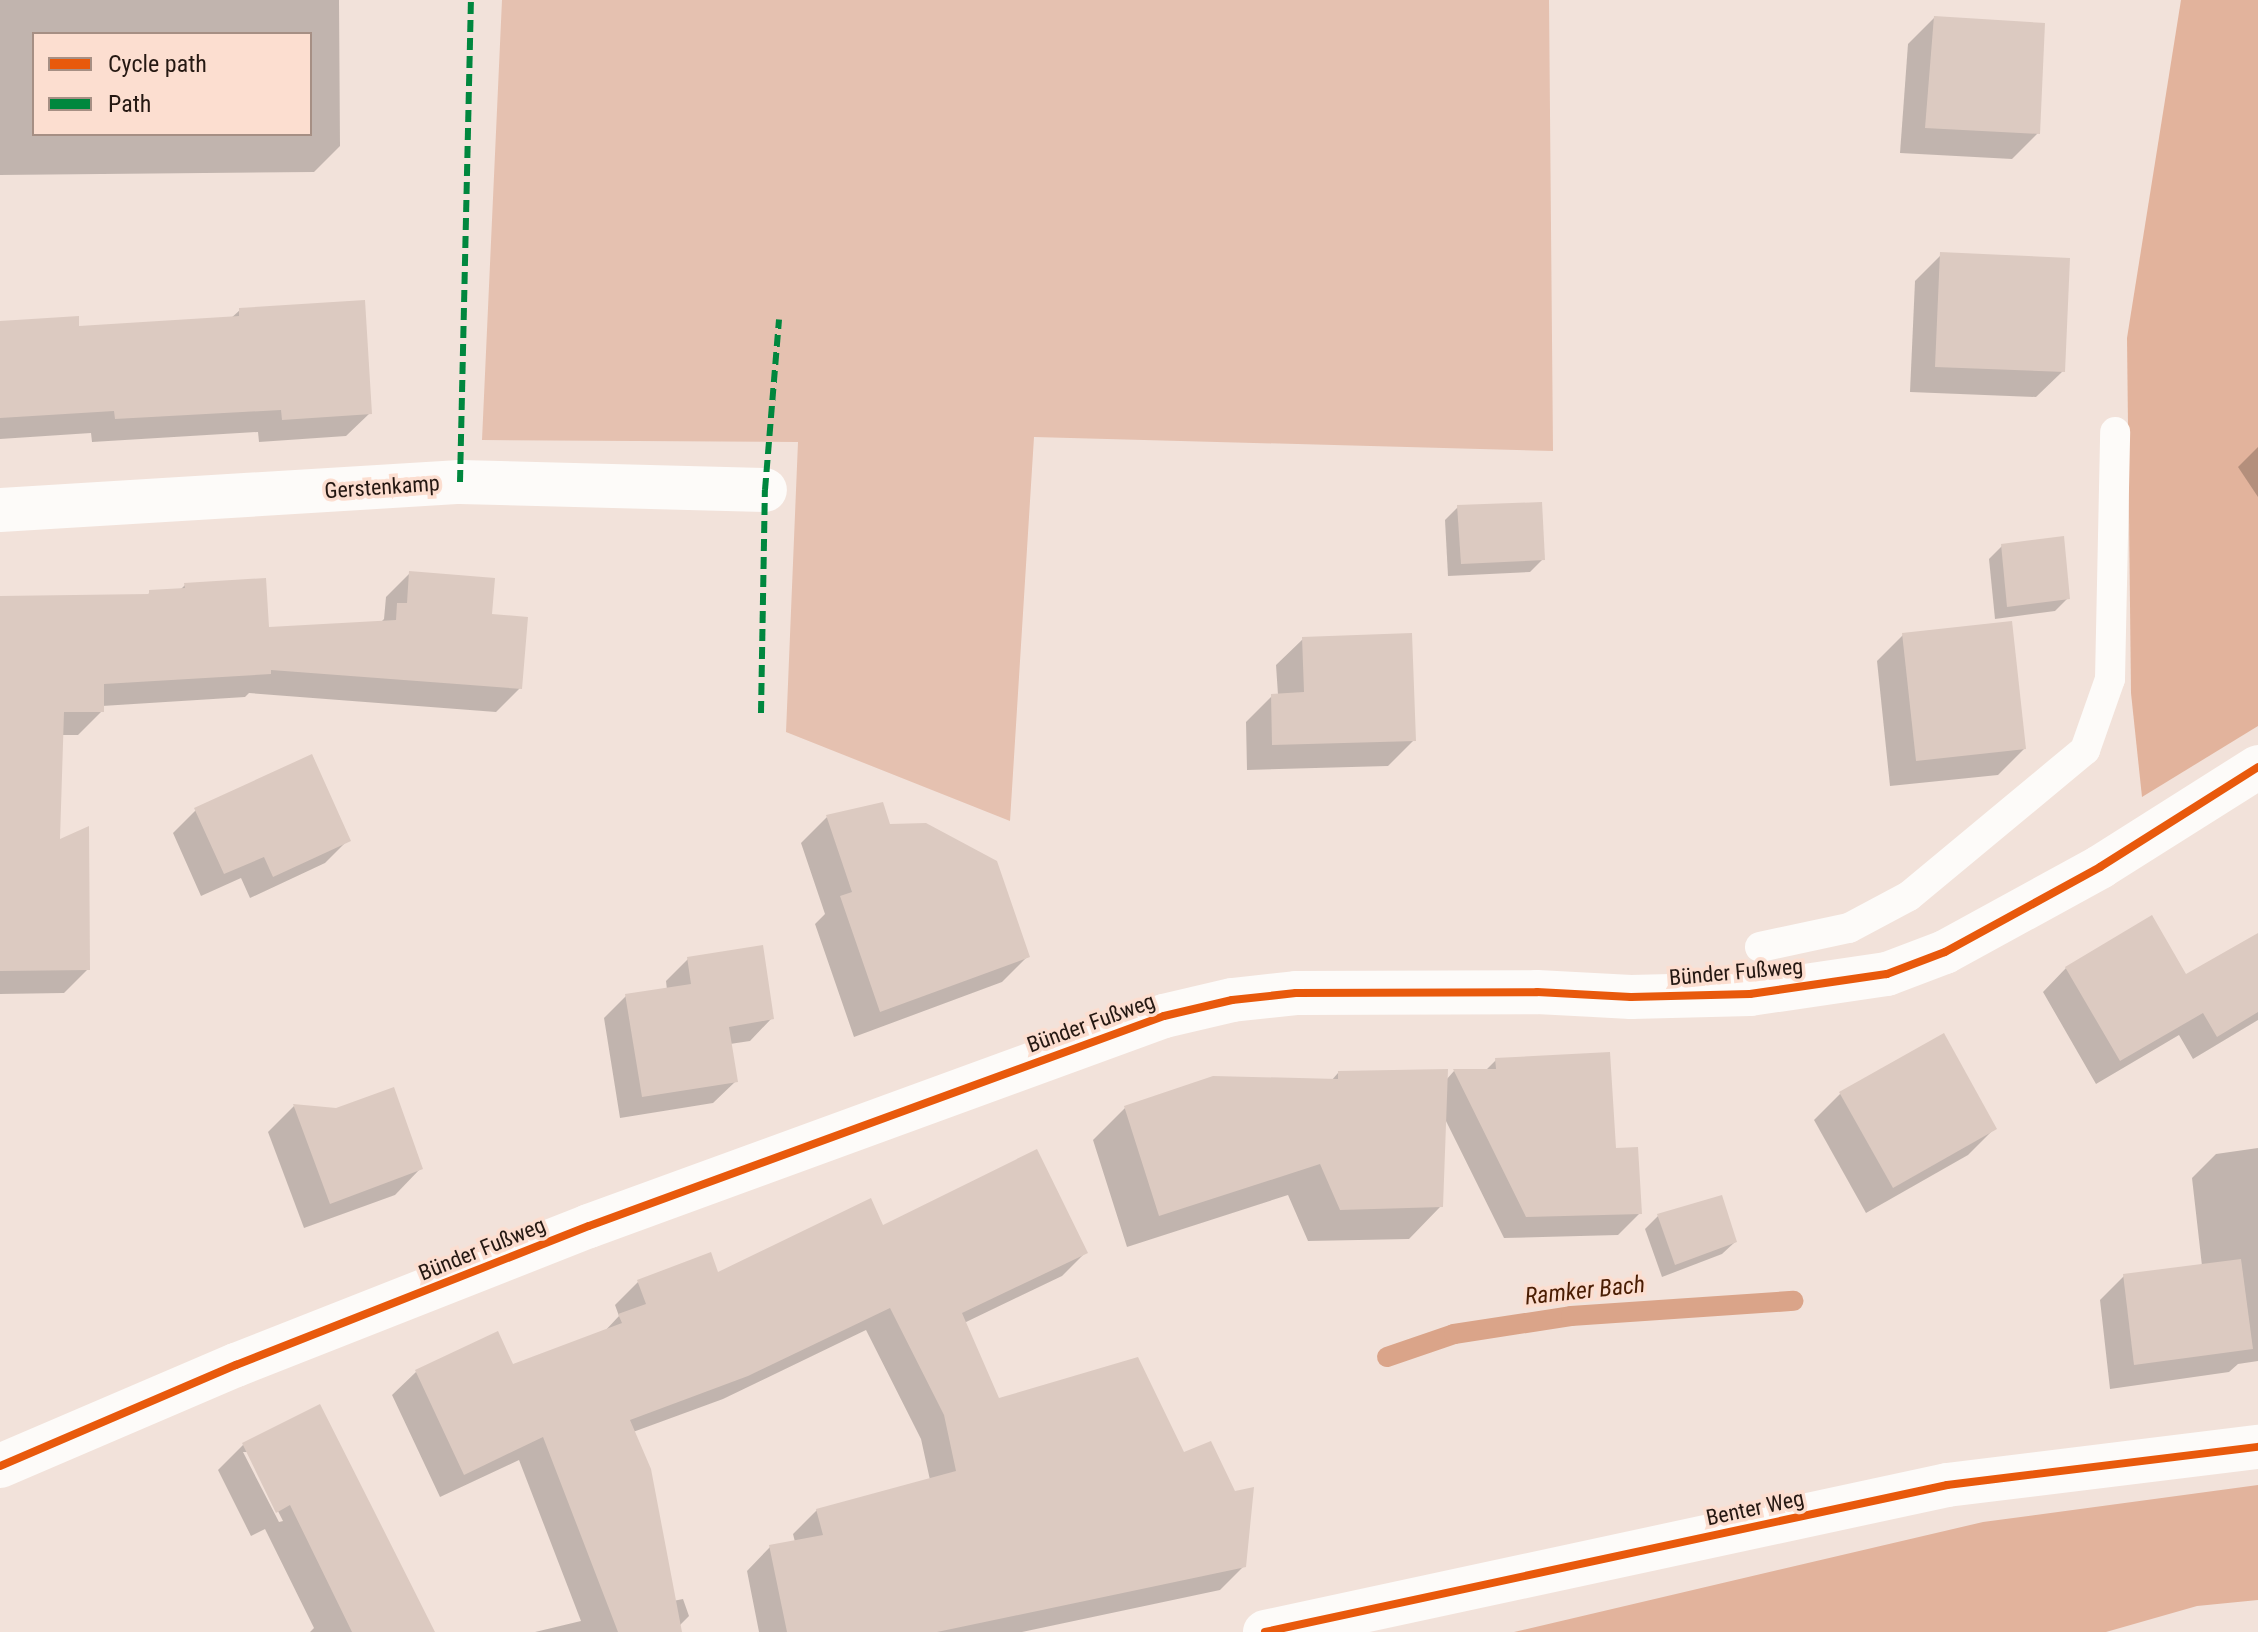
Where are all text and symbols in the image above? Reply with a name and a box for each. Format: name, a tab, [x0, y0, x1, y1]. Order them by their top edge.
legend	[32, 32, 312, 136]
text: Cycle path	[108, 50, 207, 78]
text: Path	[108, 90, 151, 118]
street label: Gerstenkamp	[324, 470, 440, 504]
street label: Bünder Fußweg	[1668, 953, 1804, 991]
street label: Bünder Fußweg	[1023, 988, 1159, 1058]
street label: Bünder Fußweg	[415, 1212, 549, 1286]
water label: Ramker Bach	[1524, 1270, 1646, 1312]
street label: Benter Weg	[1704, 1485, 1806, 1531]

